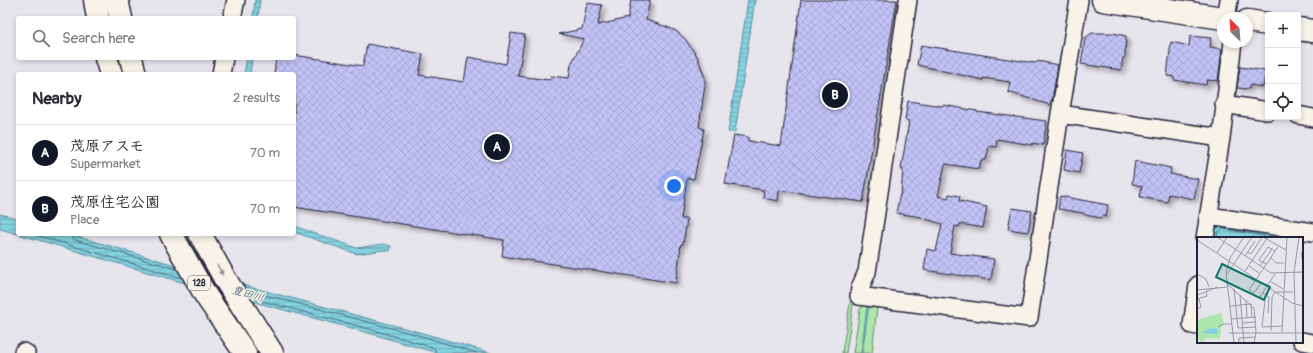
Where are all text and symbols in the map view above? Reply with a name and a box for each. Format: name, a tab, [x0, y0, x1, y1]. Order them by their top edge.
north arrow	[1217, 12, 1253, 48]
map controls	[1265, 12, 1301, 120]
button: +	[1265, 12, 1301, 48]
search box	[16, 16, 296, 60]
icon: search	[30, 27, 52, 49]
text: Search here	[62, 29, 135, 48]
button: −	[1265, 48, 1301, 84]
pin: B	[822, 80, 848, 110]
button: locate	[1265, 84, 1301, 120]
text: Nearby	[32, 88, 81, 109]
text: 2 results	[233, 90, 280, 106]
pin: A	[484, 132, 510, 162]
text: 茂原アスモ	[70, 137, 144, 156]
text: A	[41, 145, 49, 161]
text: 70 m	[250, 145, 280, 161]
text: Supermarket	[70, 156, 141, 172]
your location	[664, 176, 684, 196]
text: 茂原住宅公園	[70, 193, 160, 212]
text: B	[41, 201, 49, 217]
text: 70 m	[250, 201, 280, 217]
text: Place	[70, 212, 99, 228]
inset map	[1197, 237, 1303, 343]
one-way arrow	[217, 264, 223, 276]
road number: 128	[188, 276, 210, 290]
water label: 豊田川	[230, 283, 266, 305]

